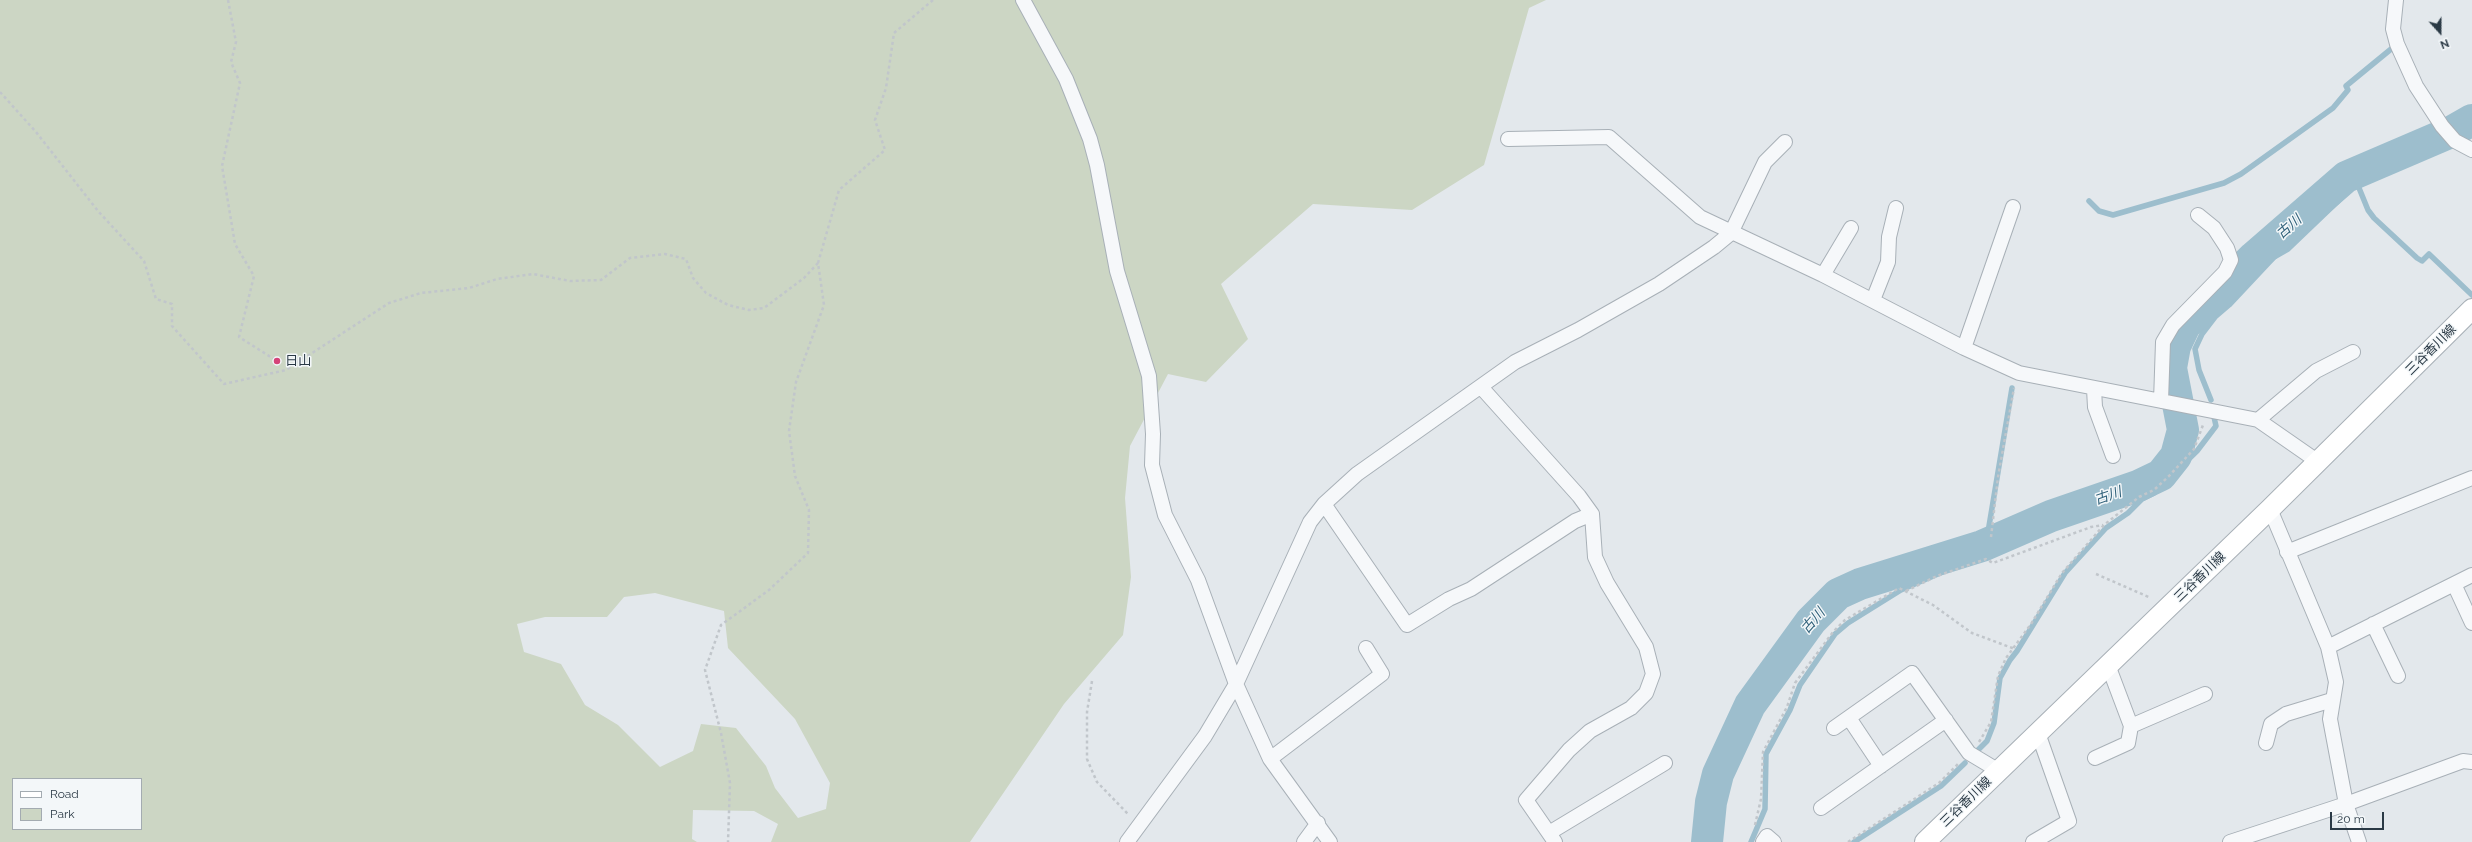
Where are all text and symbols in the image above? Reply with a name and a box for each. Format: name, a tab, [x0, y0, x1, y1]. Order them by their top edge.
north arrow	[2420, 12, 2460, 52]
text: N	[2438, 36, 2451, 51]
water label: 古川	[2273, 211, 2305, 243]
street label: 三谷香川線	[2403, 322, 2459, 378]
place label: 日山	[285, 353, 311, 369]
marker: 日山	[272, 356, 282, 366]
water label: 古川	[2092, 483, 2124, 509]
street label: 三谷香川線	[2171, 549, 2229, 605]
water label: 古川	[1797, 605, 1829, 637]
street label: 三谷香川線	[1937, 774, 1995, 830]
legend	[12, 778, 142, 830]
text: Road	[50, 787, 79, 801]
scale bar	[2332, 804, 2386, 830]
text: Park	[50, 807, 75, 821]
text: 20 m	[2337, 812, 2365, 826]

